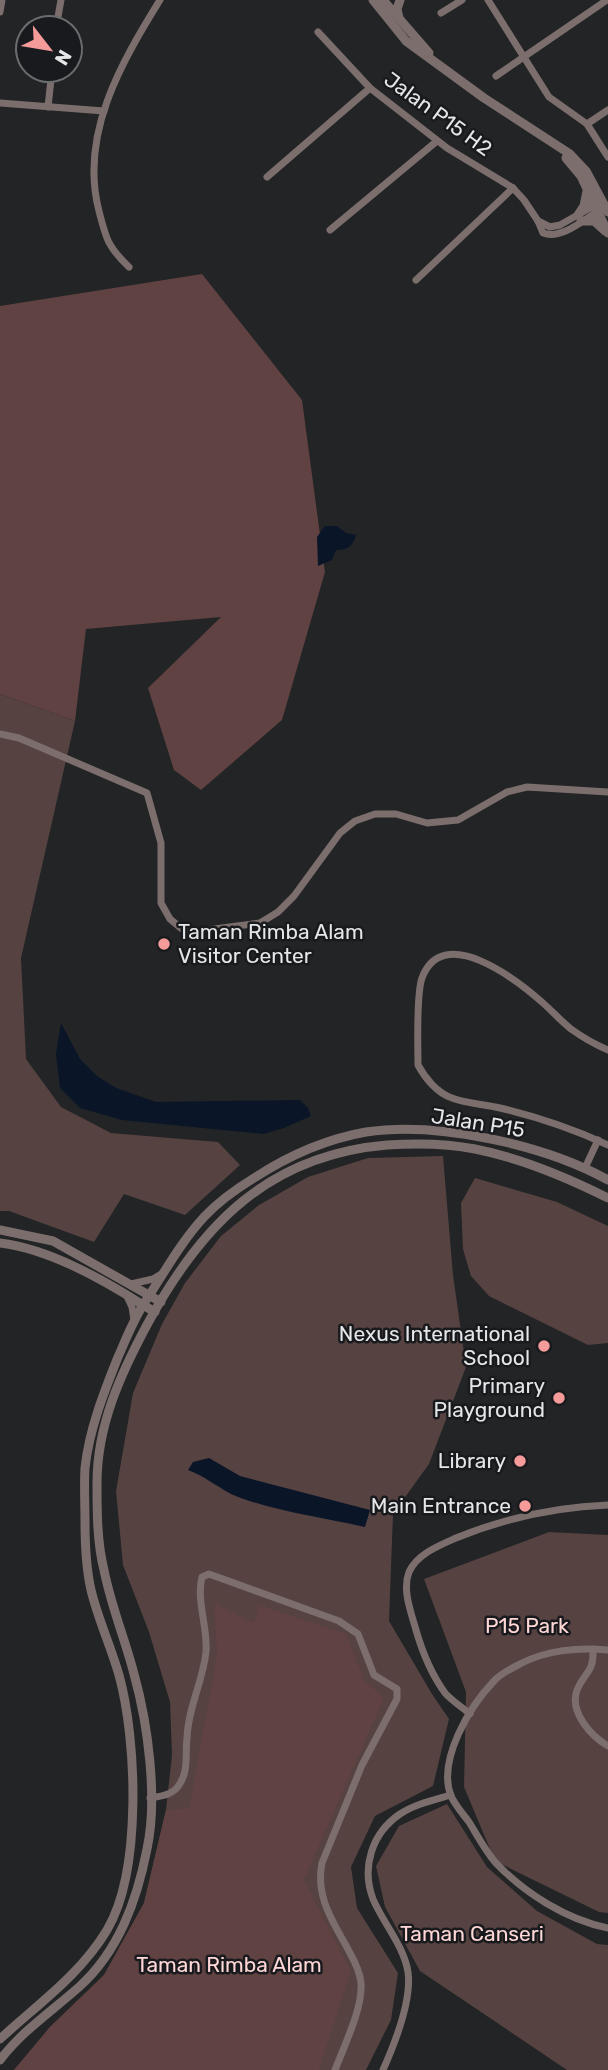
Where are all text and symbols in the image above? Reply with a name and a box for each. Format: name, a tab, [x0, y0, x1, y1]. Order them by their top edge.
north arrow	[14, 14, 84, 84]
text: N	[50, 46, 77, 69]
street label: Jalan P15 H2	[380, 66, 497, 161]
place label: Taman Rimba Alam Visitor Center	[178, 919, 364, 968]
marker: Taman Rimba Alam Visitor Center	[156, 936, 172, 952]
street label: Jalan P15	[430, 1103, 527, 1142]
place label: Nexus International School	[339, 1321, 530, 1370]
marker: Nexus International School	[536, 1338, 552, 1354]
place label: Primary Playground	[434, 1373, 545, 1422]
marker: Primary Playground	[551, 1390, 567, 1406]
place label: Library	[438, 1448, 506, 1473]
marker: Library	[512, 1453, 528, 1469]
place label: Main Entrance	[371, 1493, 511, 1518]
marker: Main Entrance	[517, 1498, 533, 1514]
park label: P15 Park	[485, 1613, 569, 1638]
park label: Taman Canseri	[400, 1921, 544, 1946]
park label: Taman Rimba Alam	[136, 1952, 322, 1977]

